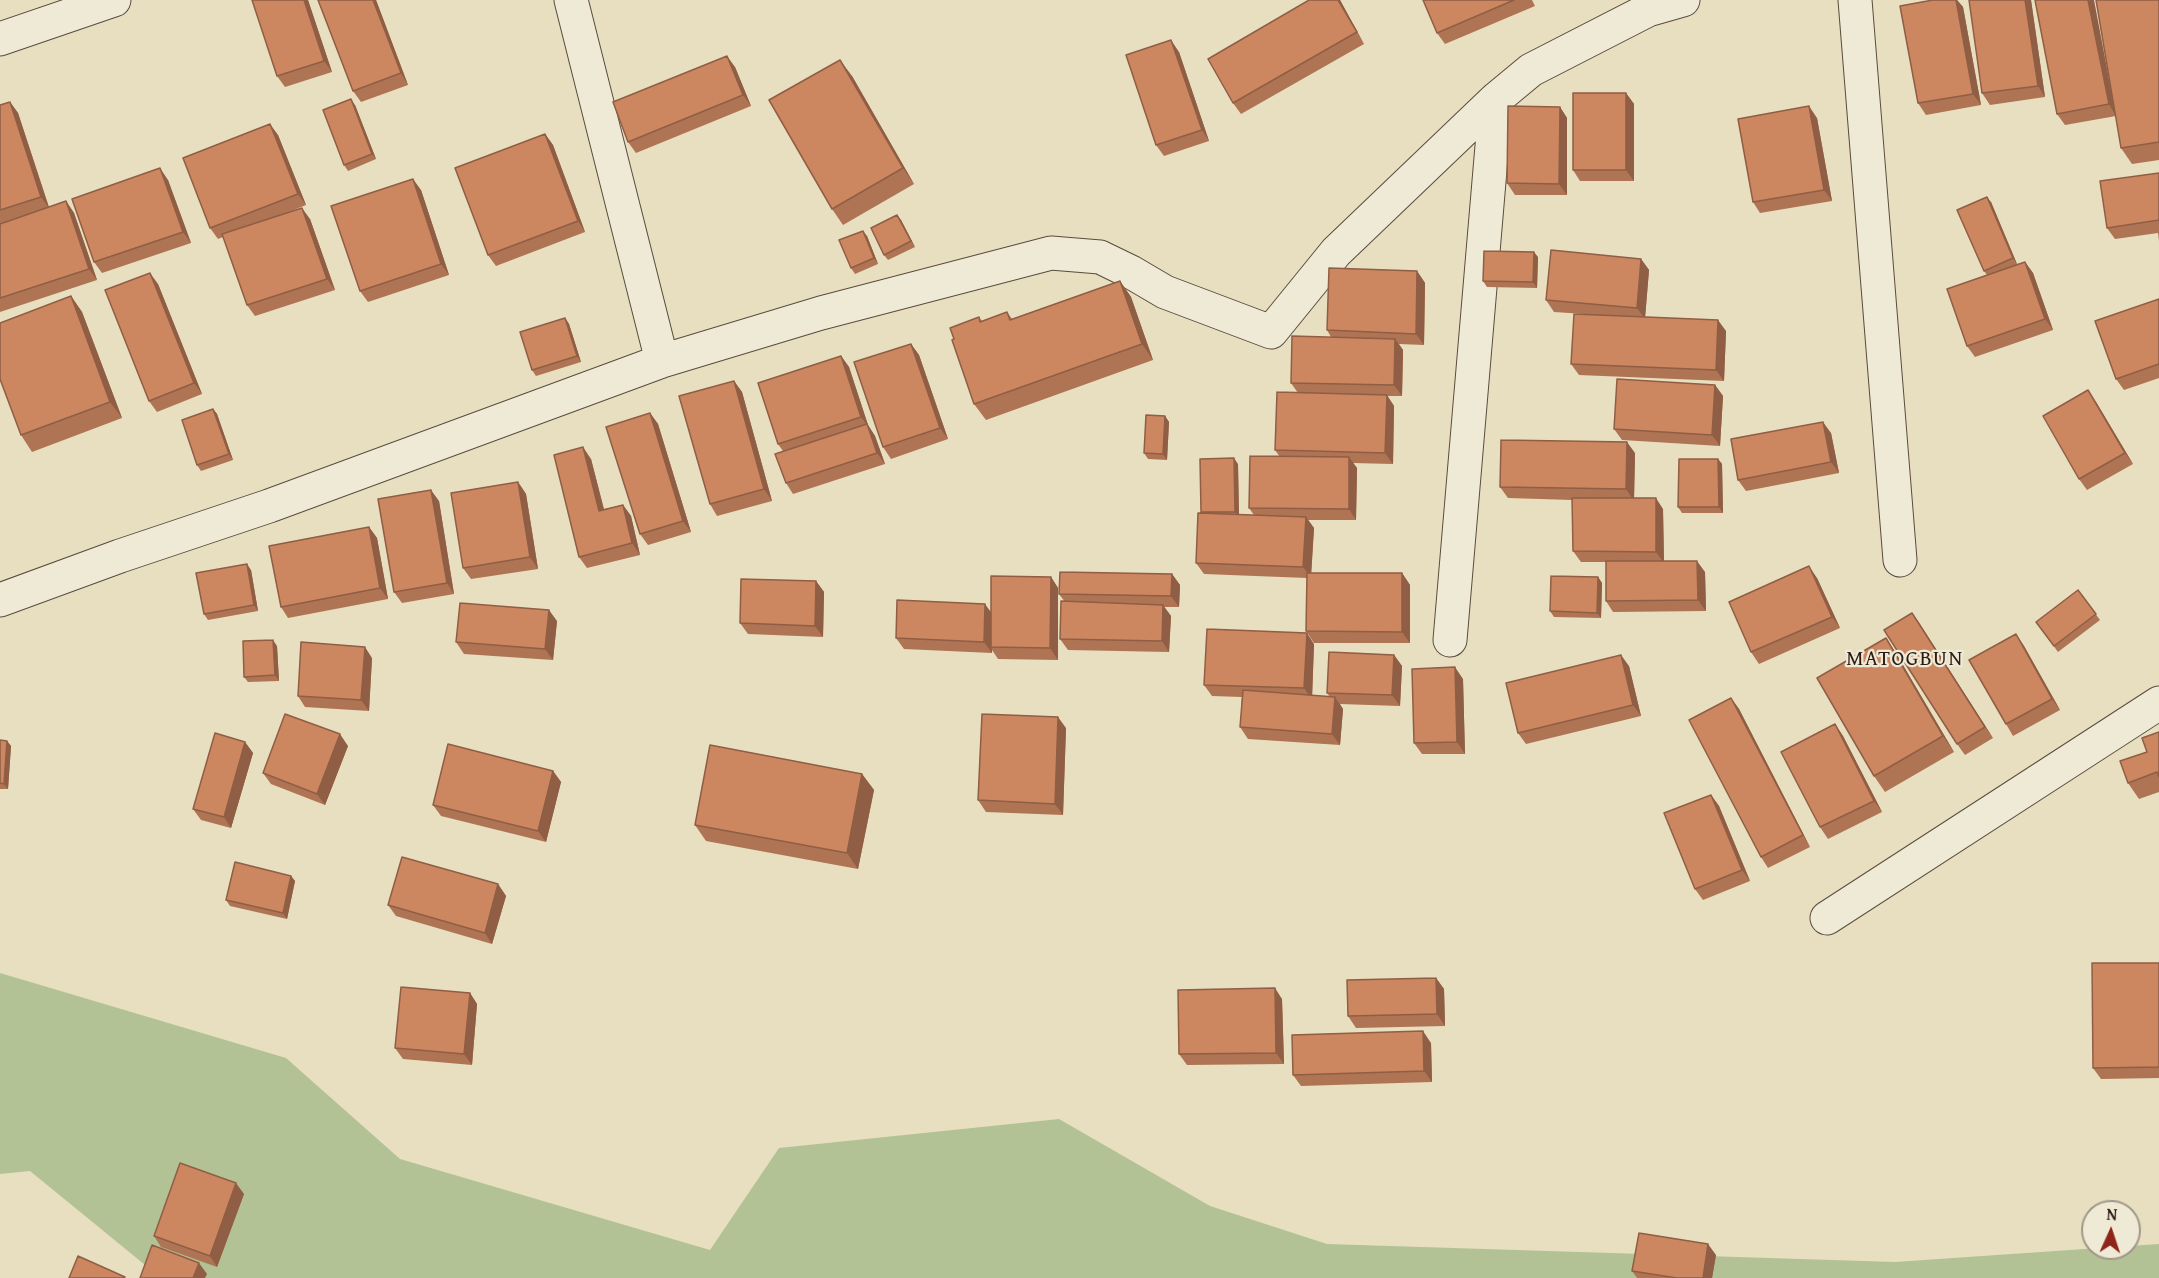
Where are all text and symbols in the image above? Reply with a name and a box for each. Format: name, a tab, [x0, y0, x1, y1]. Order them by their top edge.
district label: MATOGBUN	[1846, 647, 1964, 673]
north arrow	[2081, 1200, 2141, 1260]
text: N	[2106, 1202, 2118, 1226]

